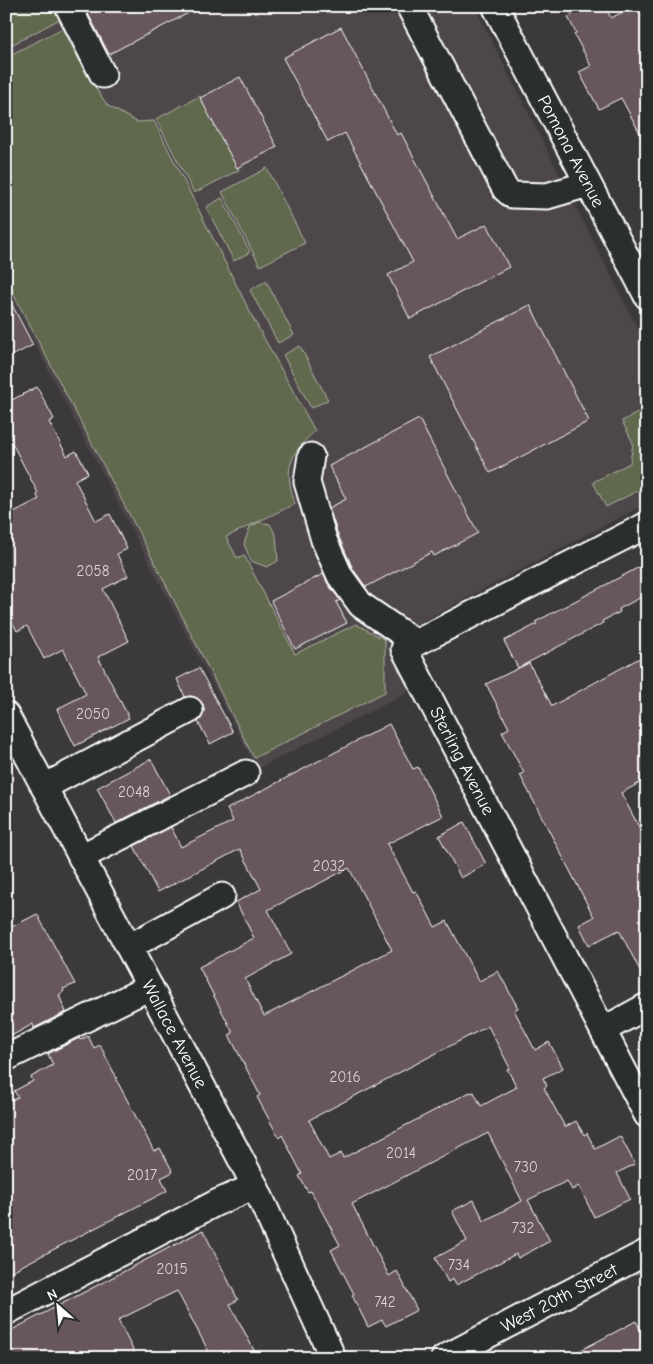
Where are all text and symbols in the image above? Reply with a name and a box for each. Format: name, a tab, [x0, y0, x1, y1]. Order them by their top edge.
street label: Pomona Avenue	[533, 92, 609, 211]
house number: 2058	[77, 562, 109, 580]
street label: Sterling Avenue	[425, 703, 499, 819]
house number: 2050	[76, 705, 110, 723]
house number: 2048	[118, 783, 150, 801]
house number: 2032	[313, 857, 345, 875]
street label: Wallace Avenue	[138, 976, 212, 1092]
house number: 2016	[329, 1068, 361, 1086]
house number: 2014	[386, 1144, 416, 1162]
house number: 730	[514, 1158, 538, 1176]
house number: 2017	[127, 1166, 157, 1184]
house number: 732	[512, 1219, 534, 1237]
house number: 734	[448, 1256, 470, 1274]
street label: West 20th Street	[497, 1258, 622, 1337]
house number: 2015	[156, 1260, 188, 1278]
north arrow	[32, 1282, 82, 1332]
text: N	[44, 1285, 60, 1305]
house number: 742	[374, 1293, 396, 1311]

